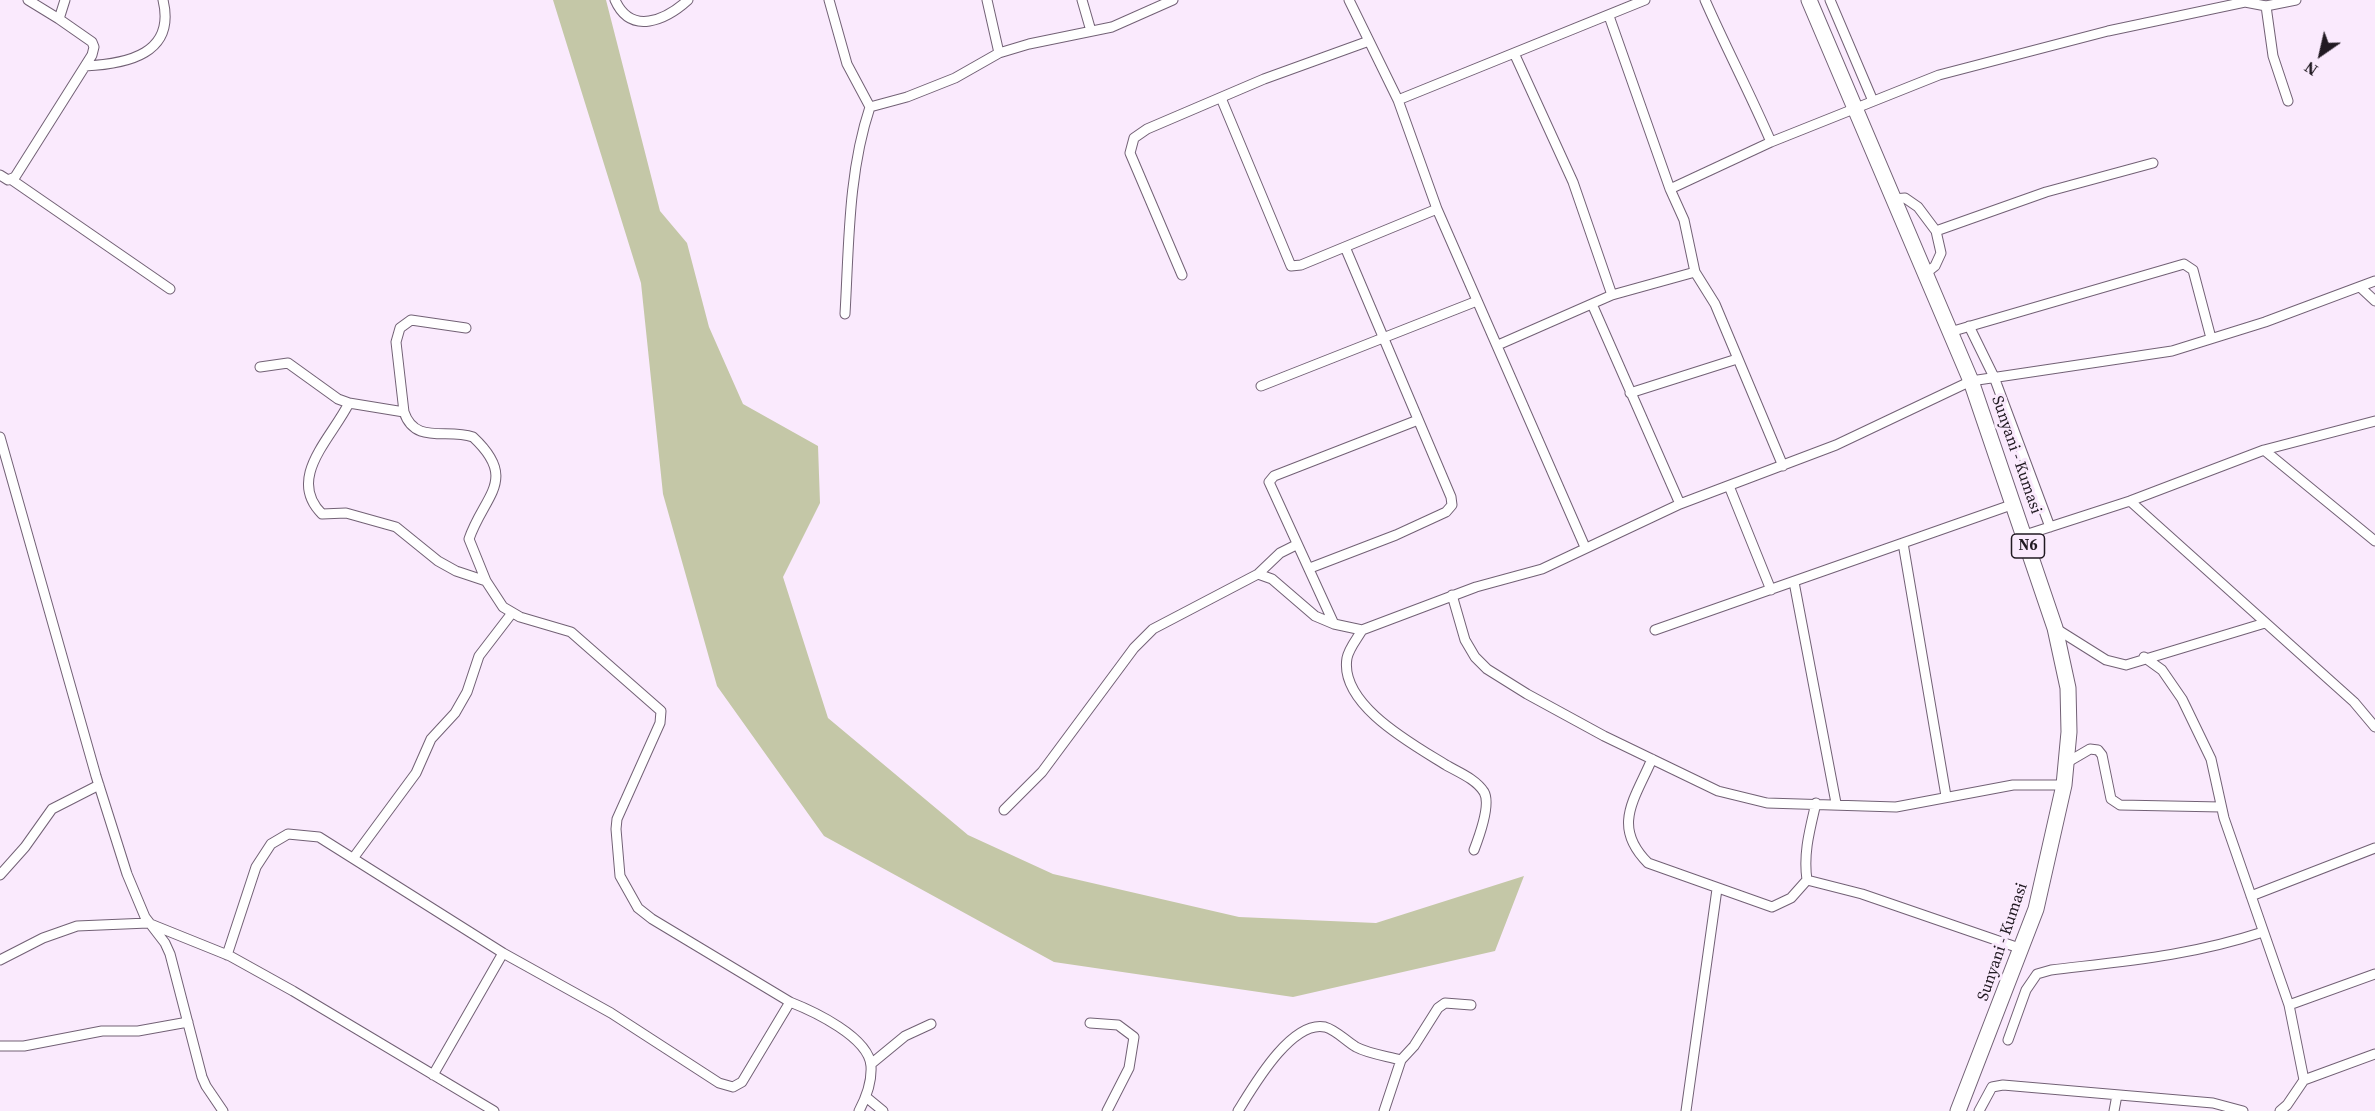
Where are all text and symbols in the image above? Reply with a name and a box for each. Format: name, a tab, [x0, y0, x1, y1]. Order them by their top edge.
north arrow	[2291, 24, 2351, 84]
text: N	[2300, 57, 2322, 81]
street label: Sunyani - Kumasi	[1987, 394, 2045, 516]
road number: N6	[2012, 534, 2044, 558]
street label: Sunyani - Kumasi	[1974, 881, 2032, 1003]

